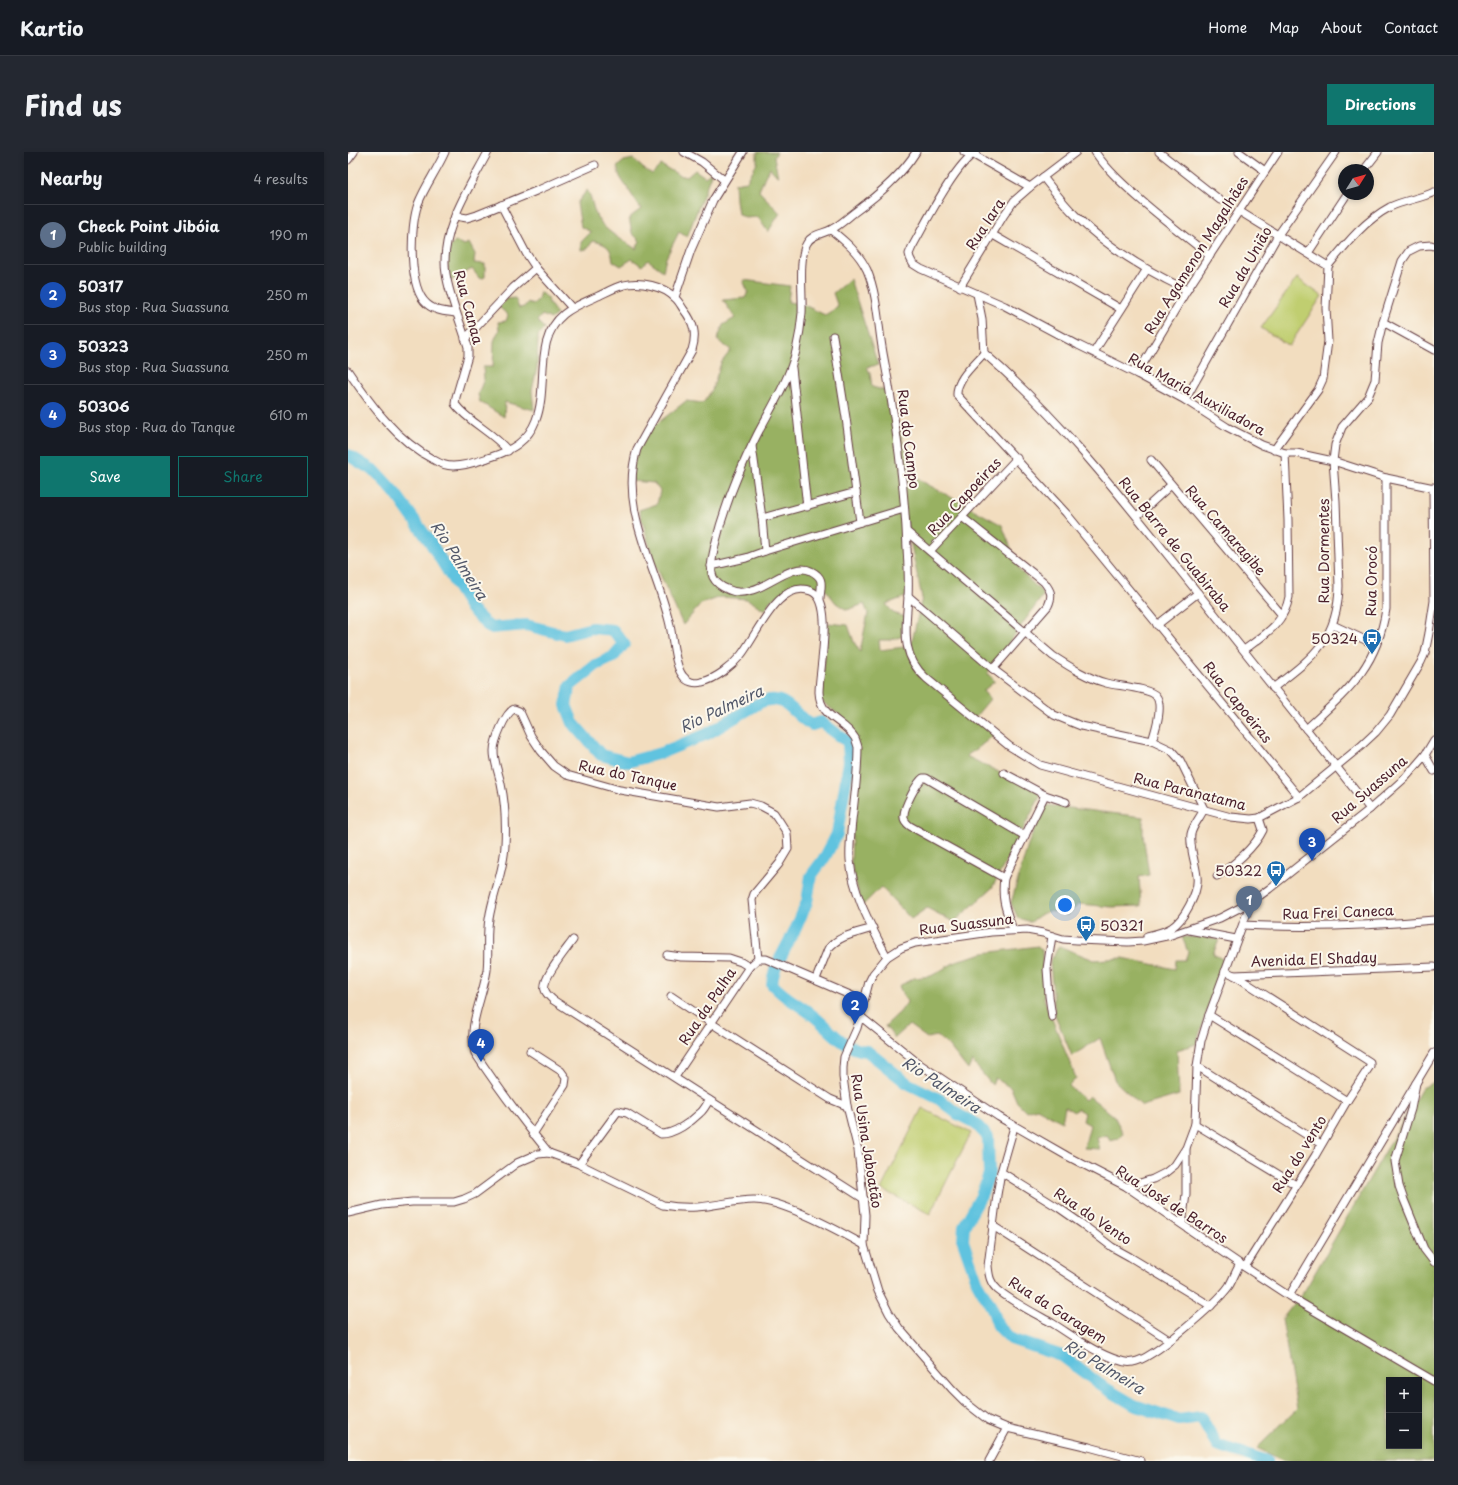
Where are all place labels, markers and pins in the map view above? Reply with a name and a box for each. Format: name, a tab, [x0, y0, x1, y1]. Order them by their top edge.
bus stop icon: 50324	[1361, 627, 1383, 655]
place label: 50324	[1311, 628, 1358, 649]
pin: 3	[1299, 828, 1325, 861]
bus stop icon: 50322	[1265, 859, 1287, 887]
place label: 50322	[1215, 860, 1262, 881]
pin: 1	[1236, 886, 1262, 919]
bus stop icon: 50321	[1075, 914, 1097, 942]
place label: 50321	[1100, 915, 1143, 936]
pin: 2	[842, 991, 868, 1024]
pin: 4	[468, 1029, 494, 1062]

